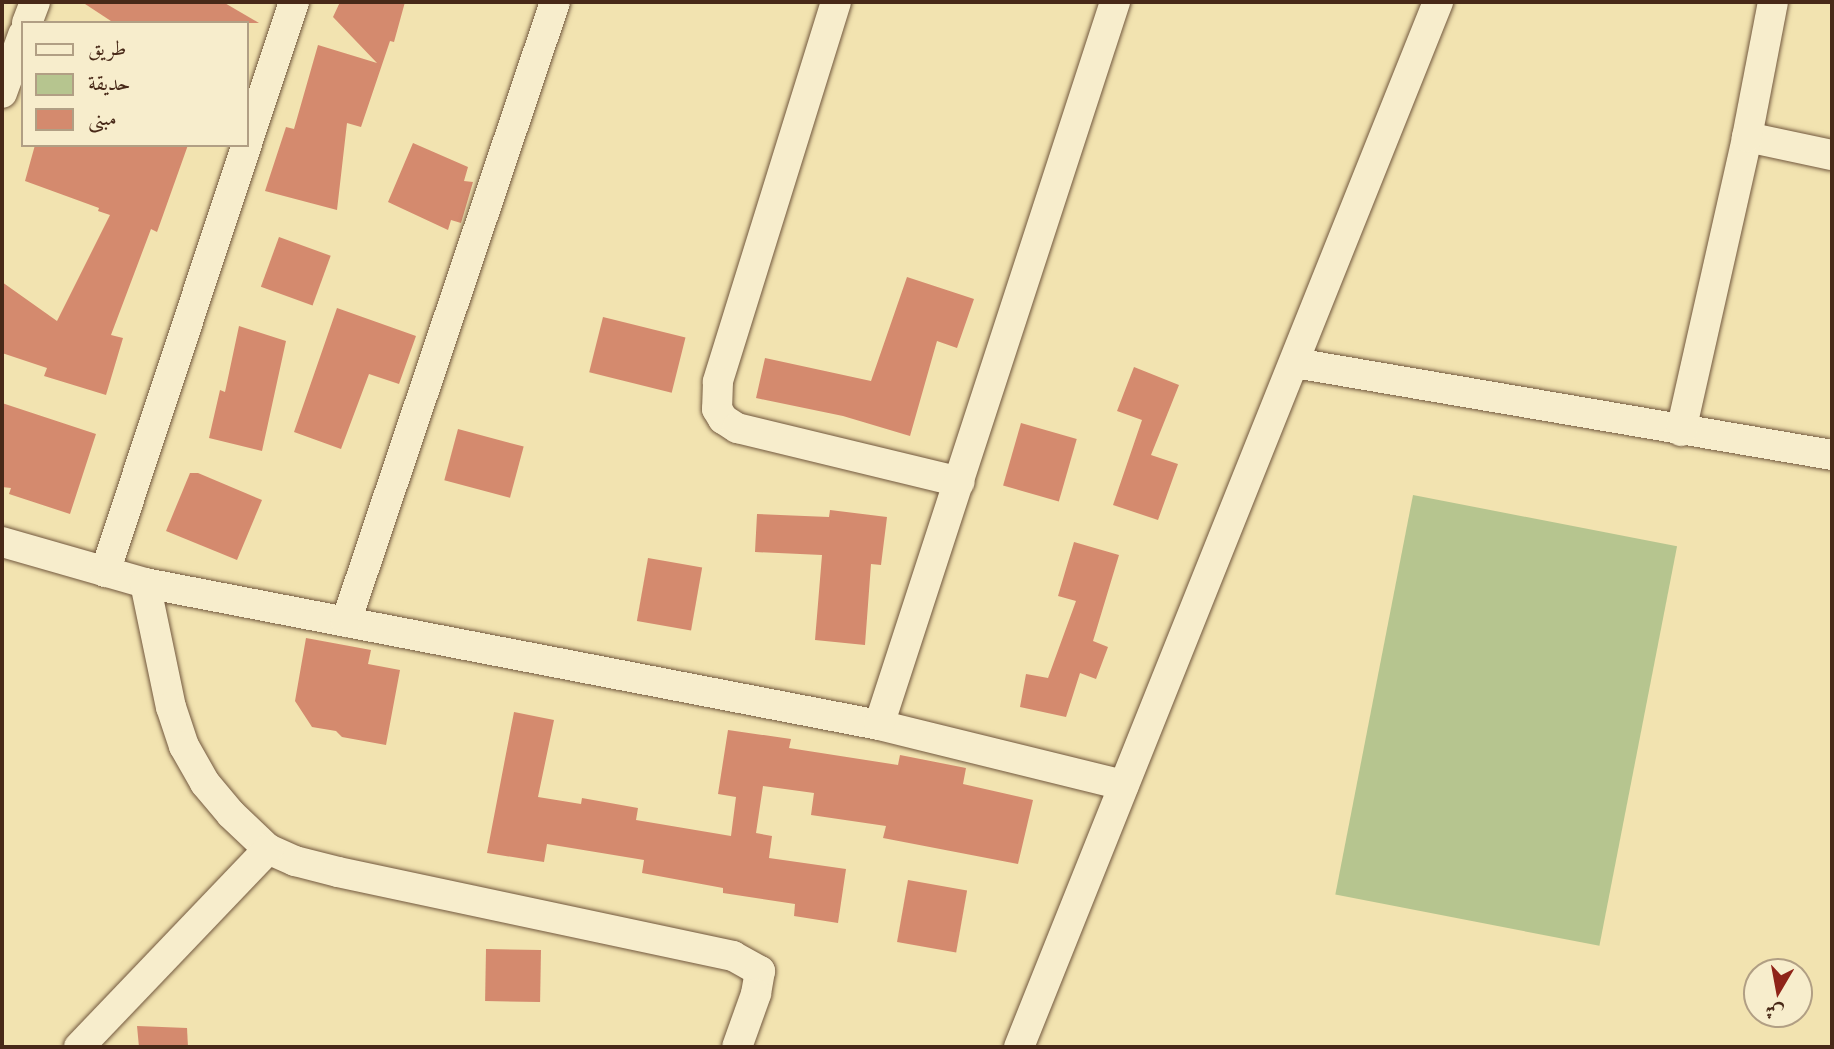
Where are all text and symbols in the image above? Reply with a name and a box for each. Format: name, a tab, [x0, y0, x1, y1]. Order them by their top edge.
legend	[21, 21, 248, 147]
text: طريق	[88, 35, 126, 62]
text: حديقة	[88, 70, 131, 97]
text: مبنى	[88, 105, 117, 132]
north arrow	[1743, 958, 1813, 1028]
text: ش	[1763, 998, 1786, 1025]

